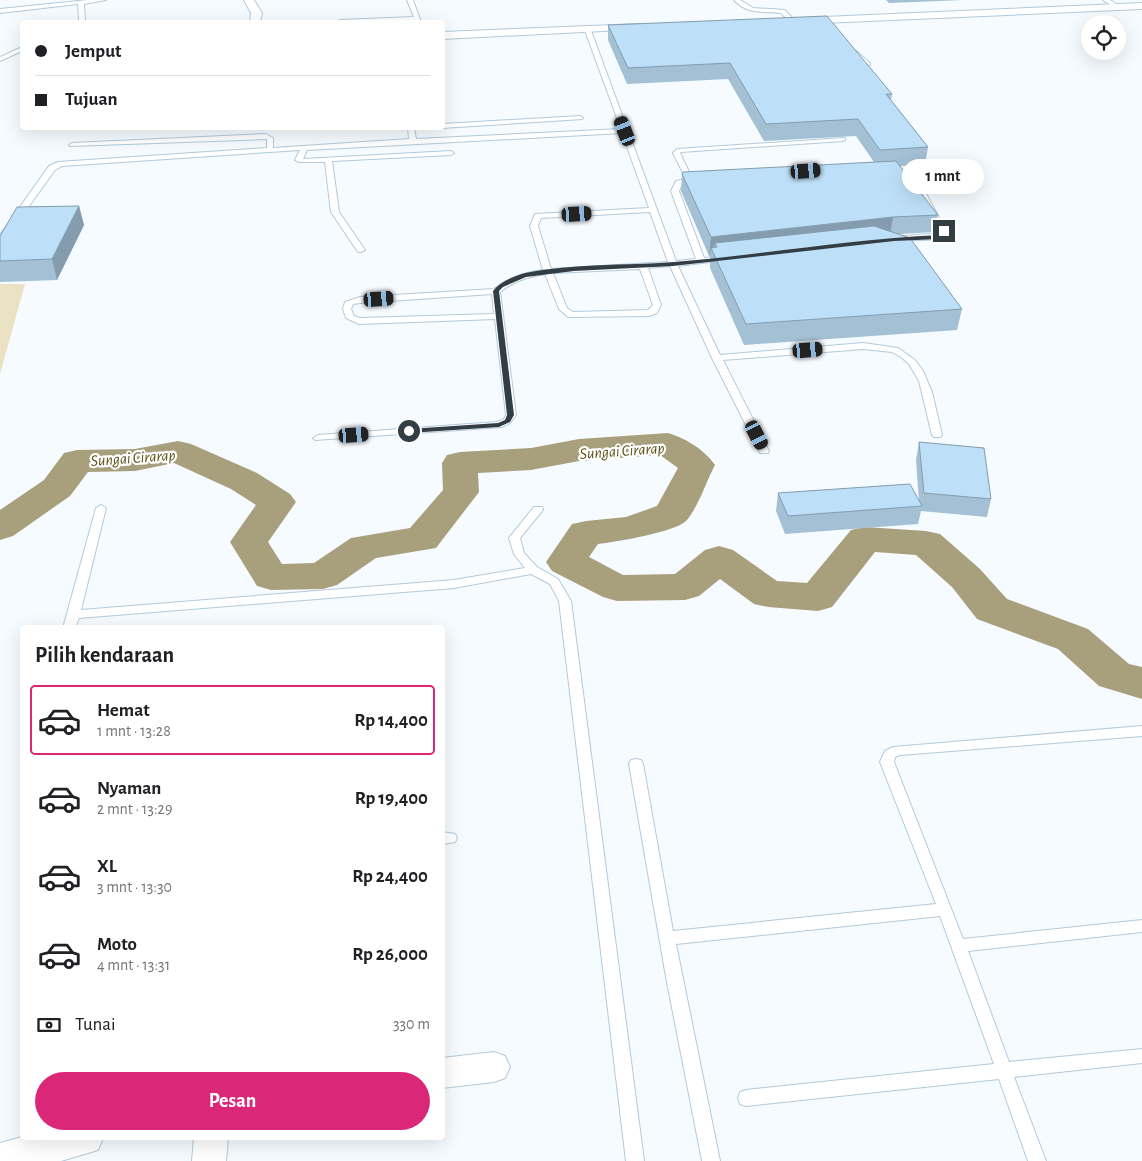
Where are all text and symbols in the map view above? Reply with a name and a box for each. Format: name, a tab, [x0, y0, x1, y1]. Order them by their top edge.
map controls	[1081, 15, 1126, 60]
button: locate	[1081, 15, 1126, 60]
text: Jemput	[65, 42, 121, 61]
text: Tujuan	[65, 90, 118, 109]
car	[612, 114, 637, 148]
callout: 1 mnt	[903, 158, 985, 194]
car	[790, 162, 821, 180]
text: 1 mnt	[926, 168, 960, 184]
car	[561, 206, 592, 222]
route end	[933, 220, 955, 242]
car	[363, 290, 394, 308]
car	[792, 341, 823, 359]
car	[743, 418, 770, 452]
route start	[398, 420, 420, 442]
car	[338, 426, 369, 444]
water label: Sungai Cirarap	[579, 440, 665, 463]
water label: Sungai Cirarap	[90, 447, 176, 470]
text: Pilih kendaraan	[35, 644, 174, 666]
icon: car	[37, 698, 82, 743]
text: Hemat	[97, 701, 150, 720]
text: Rp 14,400	[354, 711, 428, 730]
text: 1 mnt · 13:28	[97, 723, 171, 739]
icon: car	[37, 776, 82, 821]
text: Nyaman	[97, 779, 161, 798]
text: Rp 19,400	[355, 789, 428, 808]
text: 2 mnt · 13:29	[97, 801, 172, 817]
icon: car	[37, 854, 82, 899]
text: XL	[97, 857, 117, 876]
text: Rp 24,400	[352, 867, 428, 886]
text: 3 mnt · 13:30	[97, 879, 172, 895]
icon: car	[37, 932, 82, 977]
text: Moto	[97, 935, 137, 954]
text: Rp 26,000	[352, 945, 428, 964]
text: 4 mnt · 13:31	[97, 957, 170, 973]
icon: cash	[35, 1011, 63, 1039]
text: Tunai	[75, 1015, 116, 1034]
text: 330 m	[393, 1016, 430, 1032]
button: Pesan	[35, 1072, 430, 1130]

